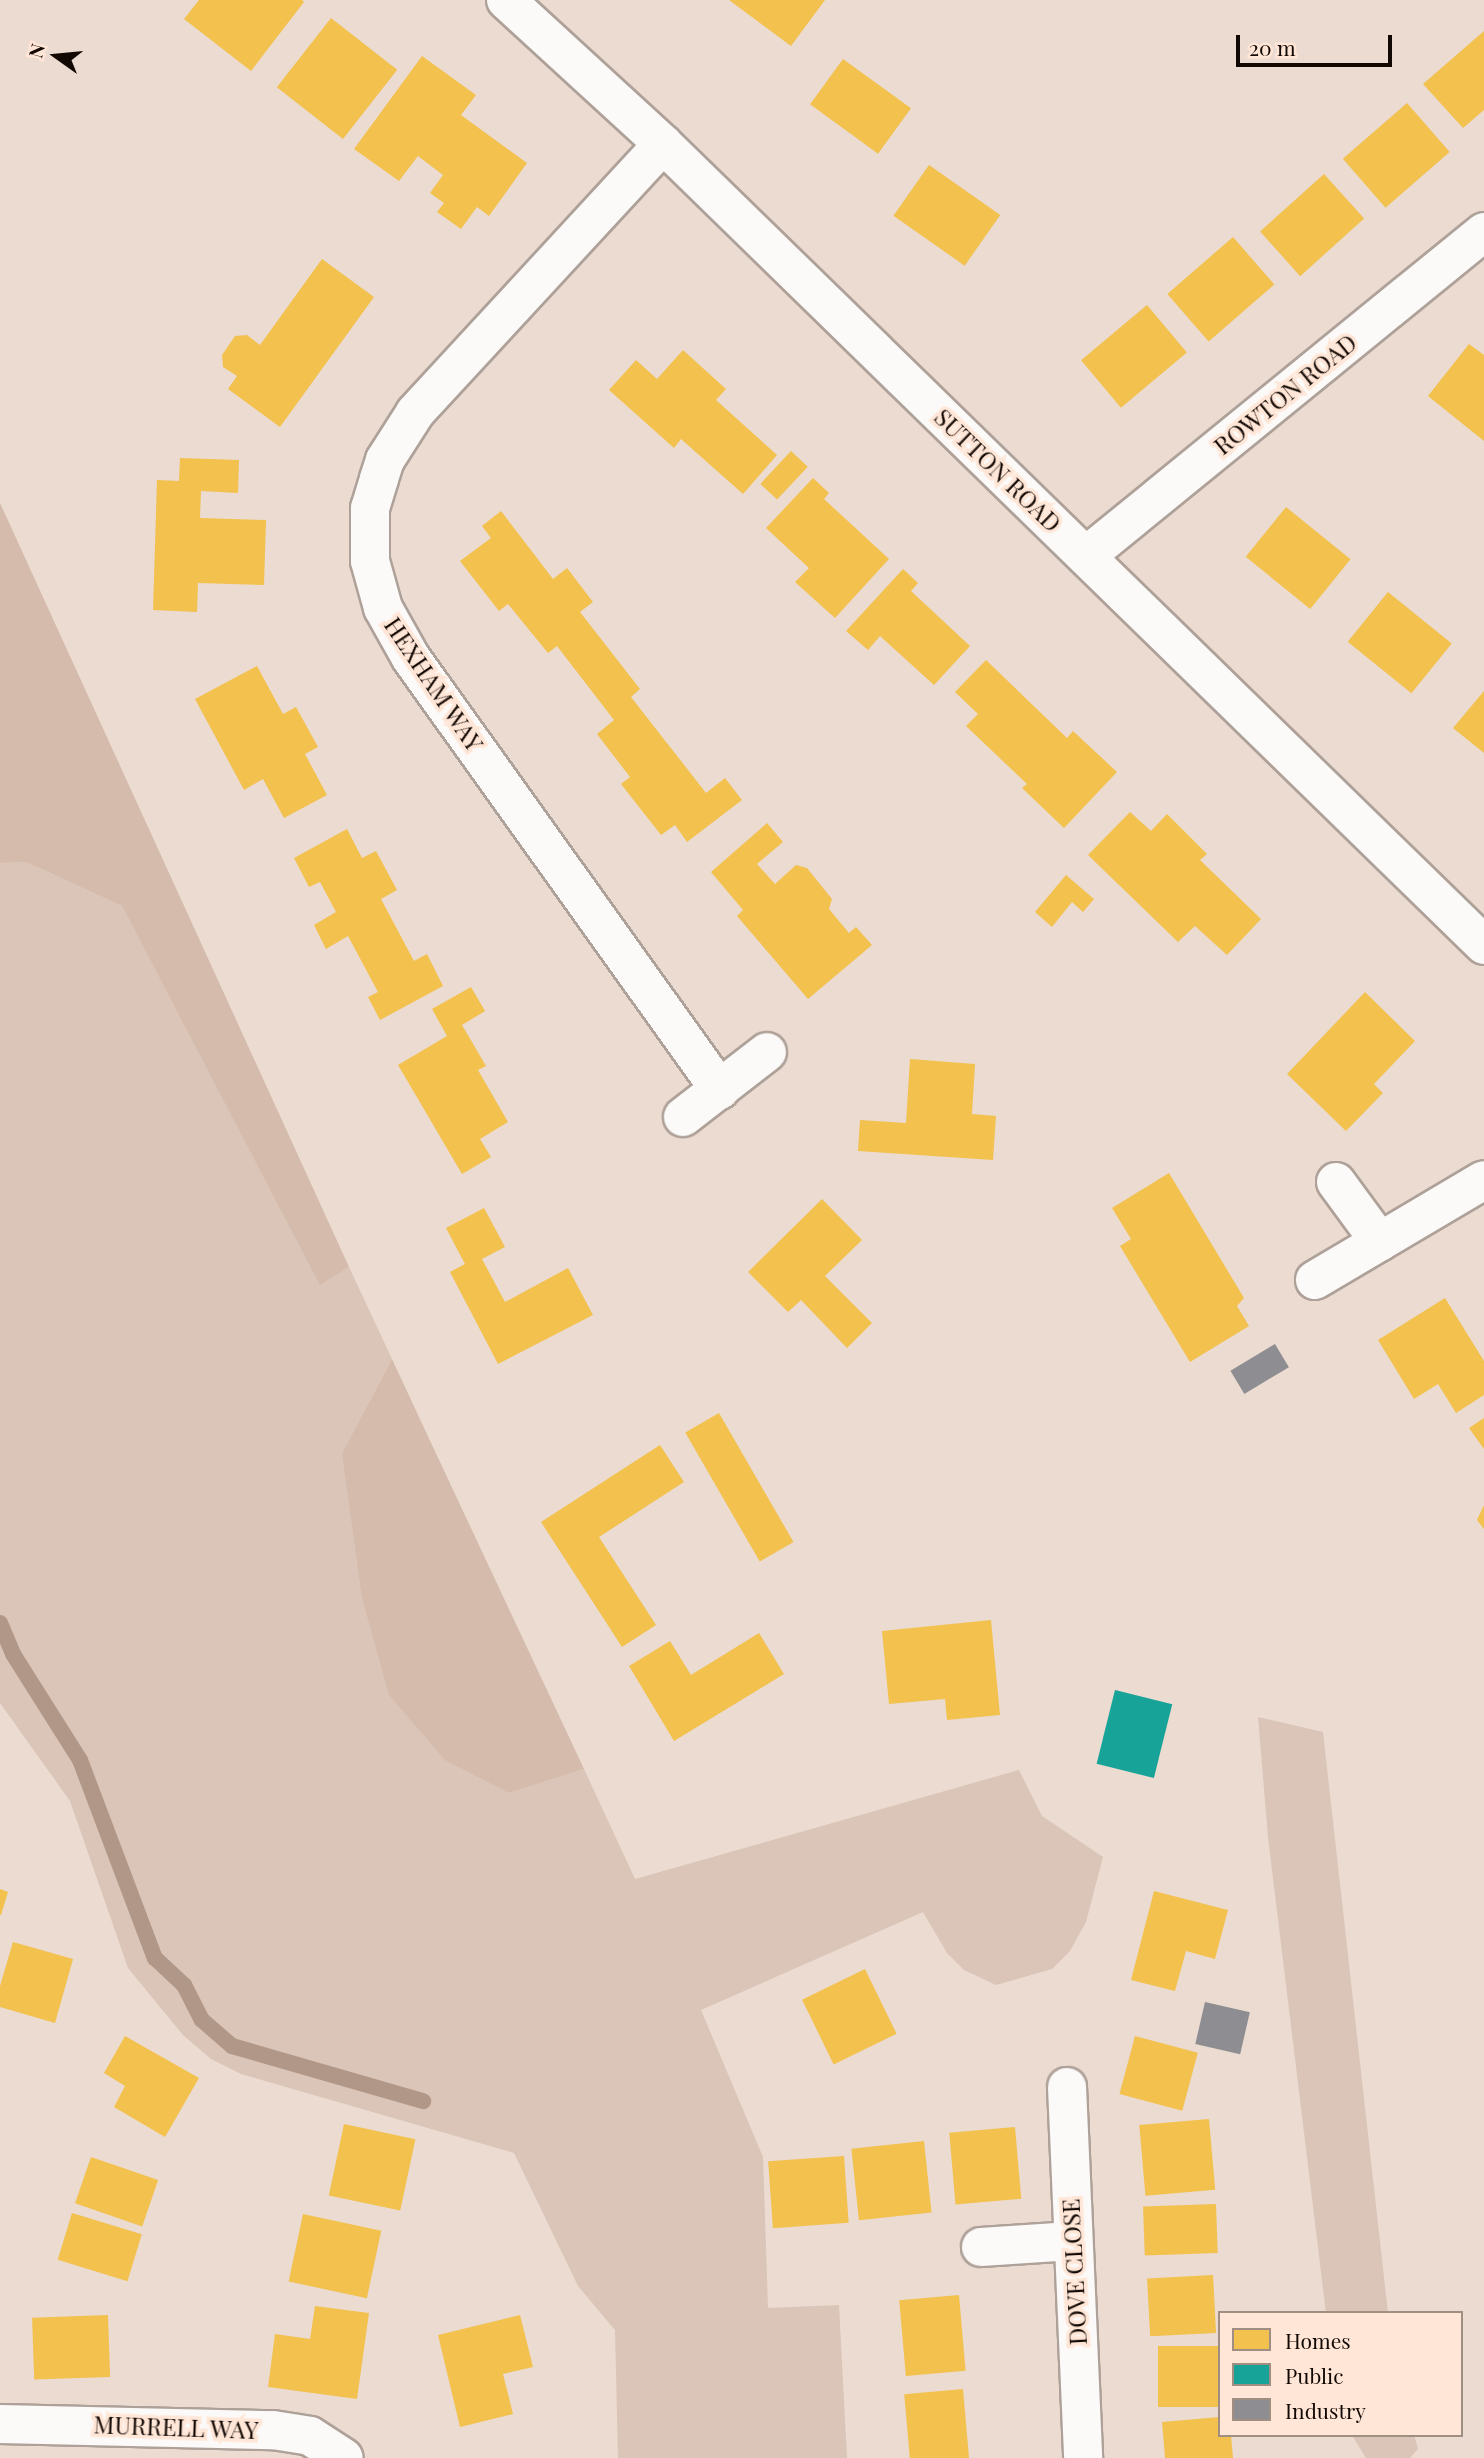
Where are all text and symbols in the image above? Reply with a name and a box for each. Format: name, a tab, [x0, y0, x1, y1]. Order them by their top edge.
north arrow	[21, 21, 91, 91]
scale bar	[1239, 21, 1395, 65]
text: 20 m	[1249, 33, 1296, 61]
text: N	[21, 41, 50, 61]
street label: ROWTON ROAD	[1208, 328, 1362, 460]
street label: SUTTON ROAD	[929, 402, 1067, 538]
street label: HEXHAM WAY	[378, 611, 490, 757]
street label: DOVE CLOSE	[1056, 2198, 1092, 2346]
legend	[1218, 2311, 1463, 2437]
text: Homes	[1285, 2326, 1351, 2354]
text: Public	[1285, 2361, 1343, 2389]
text: Industry	[1285, 2396, 1366, 2424]
street label: MURRELL WAY	[93, 2410, 259, 2444]

